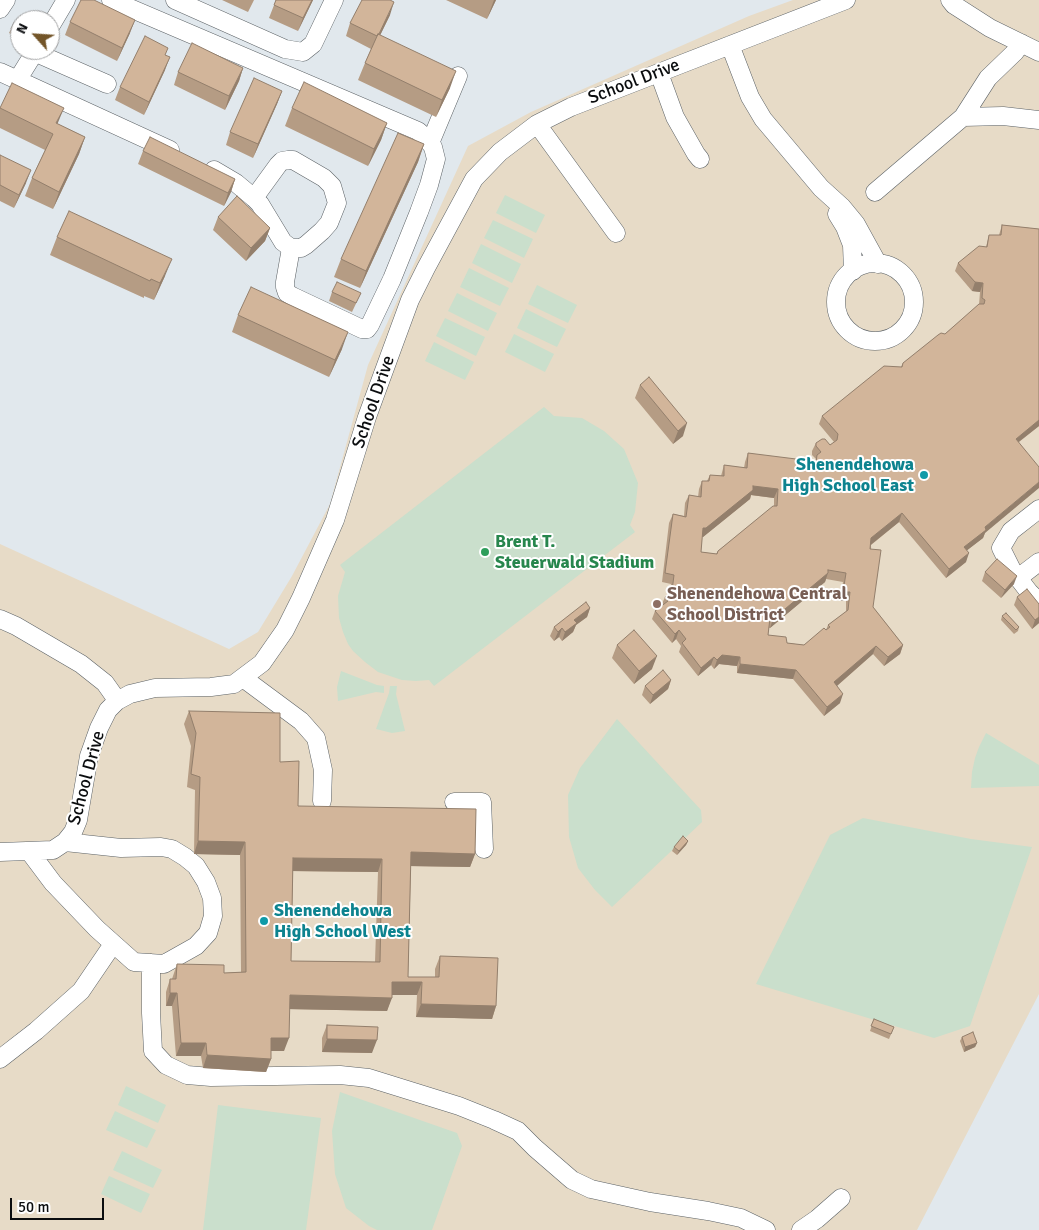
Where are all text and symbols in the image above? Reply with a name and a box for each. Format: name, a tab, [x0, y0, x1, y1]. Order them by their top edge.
north arrow	[10, 10, 60, 60]
text: N	[12, 21, 32, 37]
street label: School Drive	[585, 55, 683, 109]
street label: School Drive	[348, 353, 400, 451]
place label: Shenendehowa High School East	[782, 454, 914, 496]
marker: Shenendehowa High School East	[918, 469, 930, 481]
place label: Brent T. Steuerwald Stadium	[495, 531, 654, 574]
marker: Brent T. Steuerwald Stadium	[479, 546, 491, 558]
place label: Shenendehowa Central School District	[667, 583, 847, 626]
marker: Shenendehowa Central School District	[651, 598, 663, 610]
street label: School Drive	[64, 729, 110, 827]
place label: Shenendehowa High School West	[274, 900, 411, 942]
marker: Shenendehowa High School West	[258, 915, 270, 927]
scale bar	[12, 1188, 106, 1220]
text: 50 m	[18, 1198, 49, 1216]

